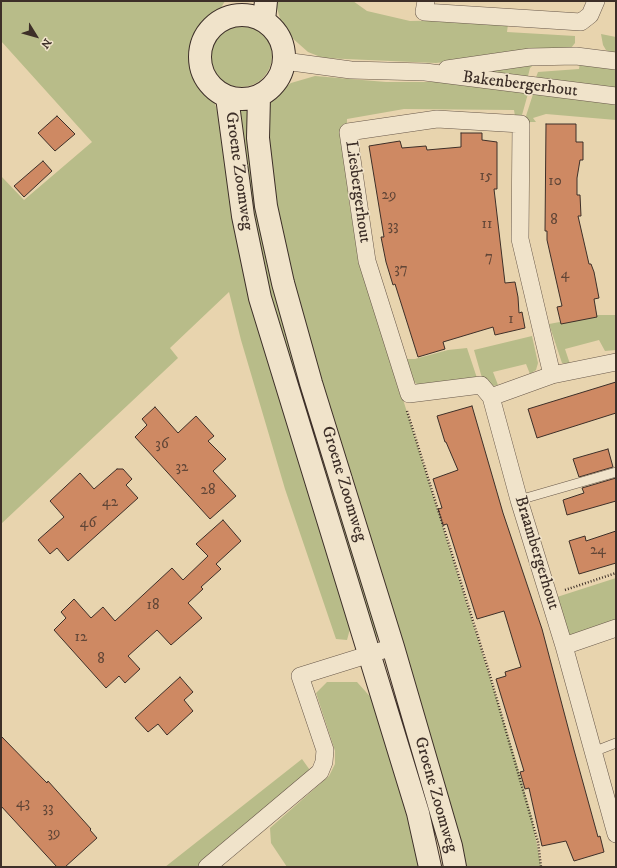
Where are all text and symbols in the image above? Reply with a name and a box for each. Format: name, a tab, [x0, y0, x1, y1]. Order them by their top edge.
north arrow	[16, 16, 56, 56]
text: N	[37, 35, 54, 51]
street label: Bakenbergerhout	[461, 68, 579, 102]
street label: Groene Zoomweg	[220, 110, 256, 232]
street label: Liesbergerhout	[340, 140, 374, 244]
house number: 15	[480, 168, 492, 186]
house number: 10	[548, 173, 562, 191]
house number: 29	[382, 187, 396, 205]
house number: 8	[550, 212, 558, 230]
house number: 11	[481, 216, 493, 234]
house number: 33	[387, 218, 399, 236]
house number: 7	[485, 249, 493, 267]
house number: 37	[394, 261, 408, 279]
house number: 4	[561, 266, 569, 284]
house number: 1	[508, 311, 514, 329]
street label: Groene Zoomweg	[316, 424, 370, 544]
house number: 36	[155, 436, 169, 454]
house number: 32	[176, 459, 188, 477]
house number: 28	[201, 482, 215, 500]
house number: 42	[102, 494, 118, 512]
street label: Braambergerhout	[509, 494, 563, 612]
house number: 46	[80, 515, 96, 533]
house number: 24	[590, 542, 606, 560]
house number: 18	[146, 597, 160, 615]
house number: 12	[75, 629, 87, 647]
house number: 8	[97, 651, 105, 669]
street label: Groene Zoomweg	[409, 735, 461, 855]
house number: 43	[16, 795, 30, 813]
house number: 33	[42, 800, 54, 818]
house number: 39	[47, 825, 61, 843]

